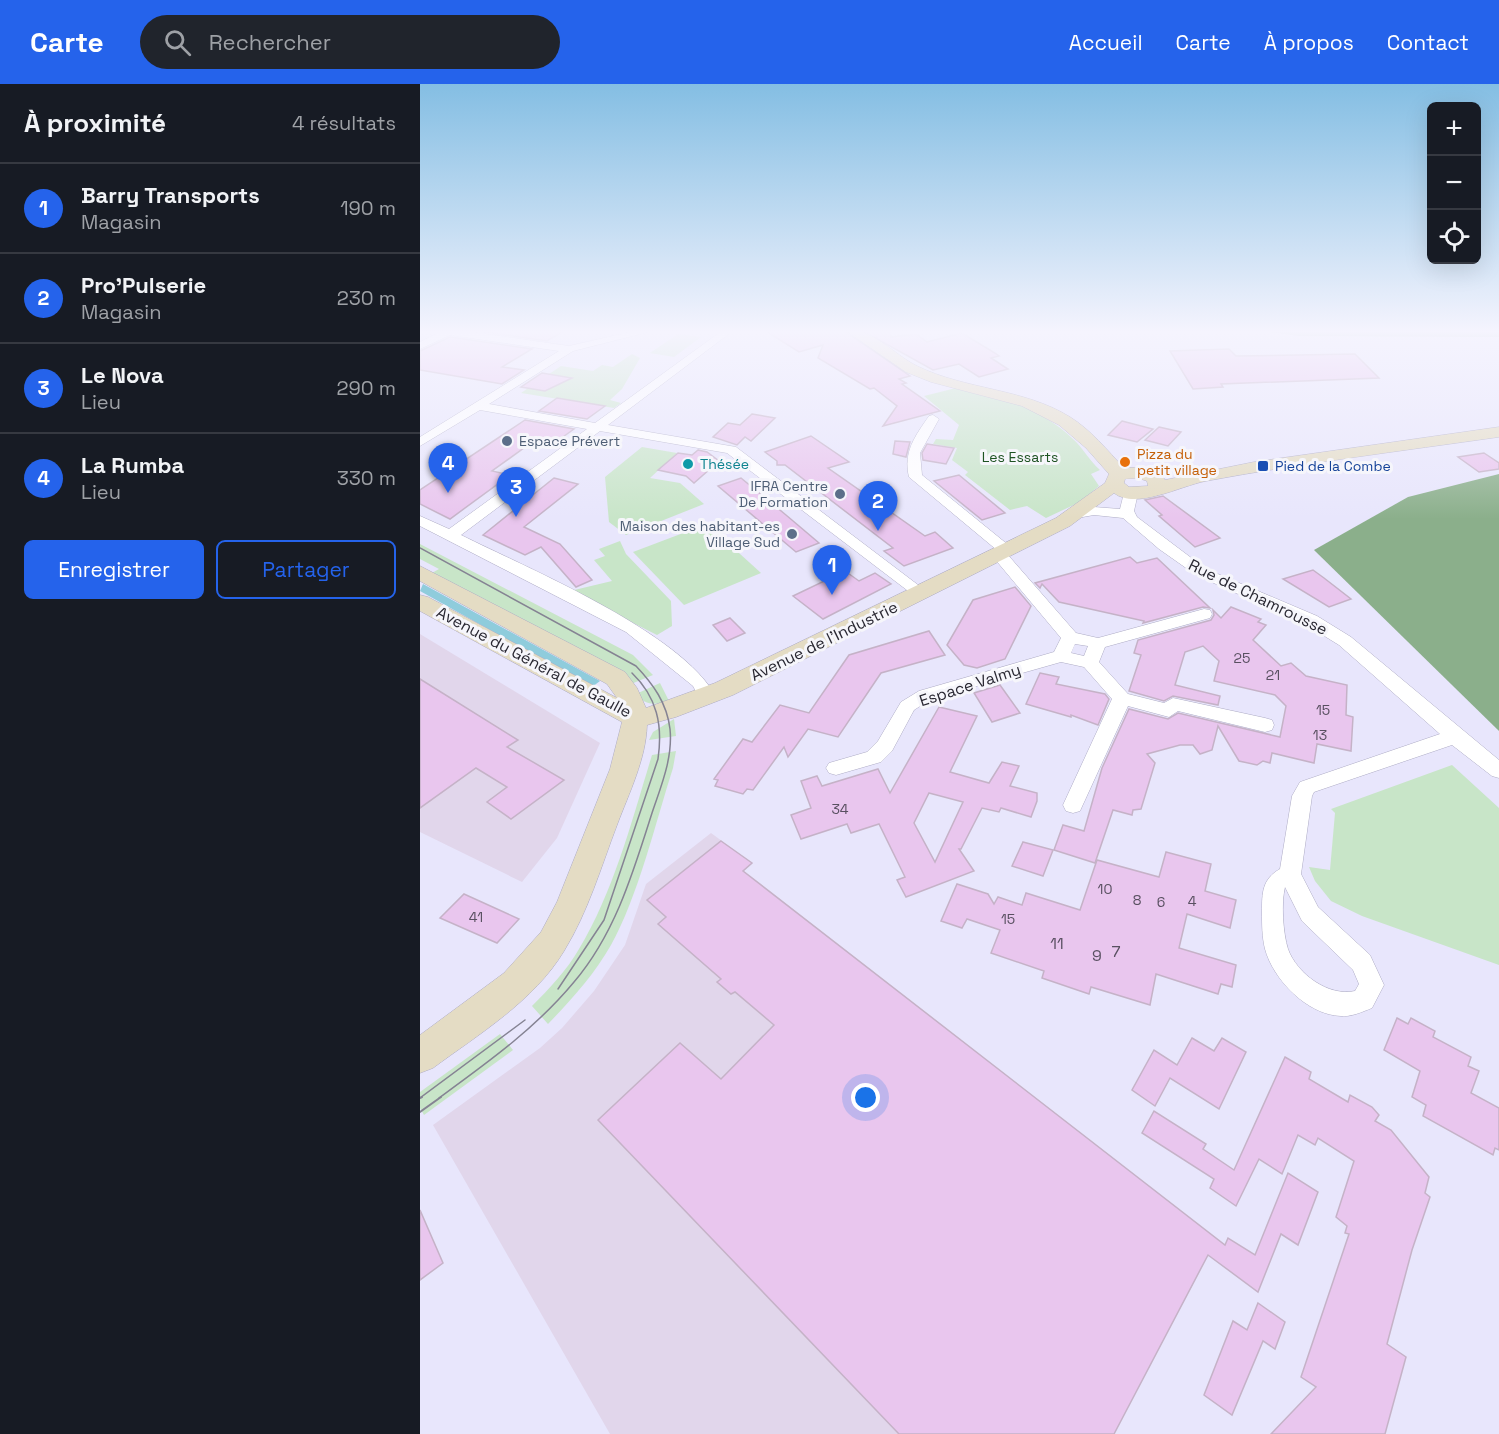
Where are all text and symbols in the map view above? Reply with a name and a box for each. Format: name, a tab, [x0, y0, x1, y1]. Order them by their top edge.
search box	[140, 15, 560, 69]
text: Carte	[30, 24, 104, 60]
icon: search	[161, 26, 194, 59]
text: Rechercher	[209, 28, 331, 56]
text: Accueil	[1069, 29, 1143, 56]
text: Carte	[1176, 29, 1231, 56]
text: À propos	[1264, 29, 1354, 56]
text: Contact	[1387, 29, 1469, 56]
map controls	[1427, 102, 1481, 264]
button: +	[1427, 102, 1481, 156]
text: À proximité	[24, 106, 166, 140]
text: 4 résultats	[292, 110, 396, 136]
button: −	[1427, 156, 1481, 210]
text: Barry Transports	[81, 181, 260, 209]
text: 1	[39, 195, 48, 221]
text: 190 m	[340, 195, 396, 221]
text: Magasin	[81, 209, 162, 235]
button: locate	[1427, 210, 1481, 264]
text: Pro'Pulserie	[81, 271, 206, 299]
text: 2	[38, 285, 49, 311]
text: 230 m	[337, 285, 396, 311]
text: Magasin	[81, 299, 162, 325]
text: Le Nova	[81, 361, 164, 389]
text: 3	[37, 375, 50, 401]
text: 290 m	[337, 375, 396, 401]
text: Lieu	[81, 389, 121, 415]
place label: Espace Prévert	[519, 432, 620, 450]
marker: Espace Prévert	[500, 434, 514, 448]
pin: 4	[429, 444, 468, 493]
place label: Pizza du petit village	[1137, 445, 1217, 479]
park label: Les Essarts	[982, 448, 1058, 466]
text: La Rumba	[81, 451, 184, 479]
place label: Thésée	[700, 455, 749, 473]
marker: Pizza du petit village	[1118, 455, 1132, 469]
marker: Thésée	[681, 457, 695, 471]
place label: Pied de la Combe	[1275, 457, 1391, 475]
marker: Pied de la Combe	[1256, 459, 1270, 473]
text: 4	[37, 465, 50, 491]
text: 330 m	[337, 465, 396, 491]
pin: 3	[496, 468, 536, 517]
place label: IFRA Centre De Formation	[739, 477, 828, 511]
text: Lieu	[81, 479, 121, 505]
pin: 2	[858, 482, 898, 531]
marker: IFRA Centre De Formation	[833, 487, 847, 501]
place label: Maison des habitant-es Village Sud	[620, 517, 780, 551]
marker: Maison des habitant-es Village Sud	[785, 527, 799, 541]
button: Enregistrer	[24, 540, 204, 599]
button: Partager	[216, 540, 396, 599]
pin: 1	[812, 546, 852, 595]
street label: Rue de Chamrousse	[1185, 554, 1331, 640]
street label: Avenue de l'Industrie	[747, 596, 901, 686]
street label: Avenue du Général de Gaulle	[433, 602, 635, 722]
house number: 25	[1234, 649, 1250, 667]
street label: Espace Valmy	[917, 659, 1023, 711]
house number: 21	[1266, 666, 1280, 684]
house number: 15	[1316, 701, 1330, 719]
house number: 13	[1313, 726, 1327, 744]
house number: 34	[831, 800, 849, 818]
house number: 10	[1098, 880, 1112, 898]
house number: 8	[1133, 891, 1142, 909]
house number: 4	[1188, 892, 1197, 910]
house number: 6	[1157, 893, 1165, 911]
house number: 41	[469, 908, 483, 926]
house number: 15	[1001, 910, 1015, 928]
house number: 11	[1050, 933, 1064, 954]
house number: 7	[1111, 941, 1121, 962]
house number: 9	[1092, 945, 1102, 966]
your location	[851, 1083, 880, 1112]

